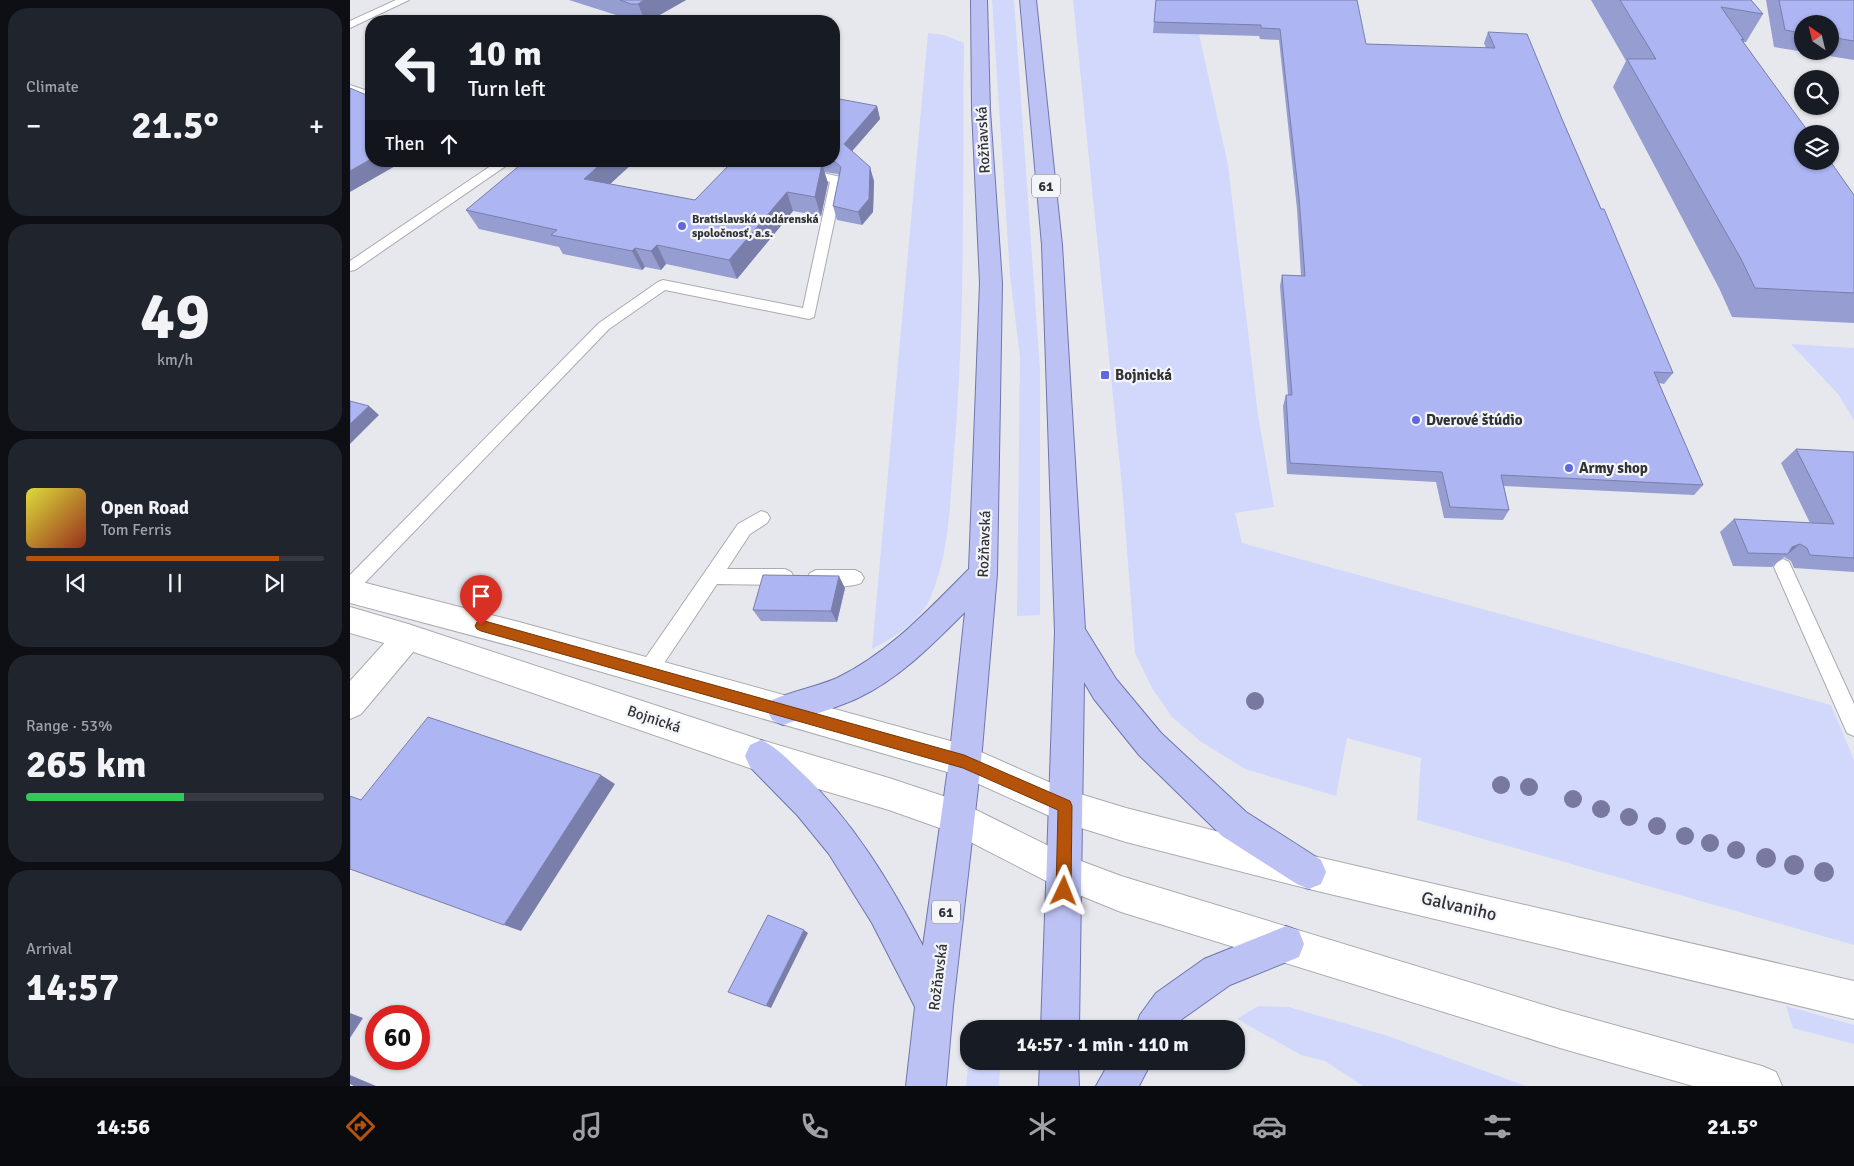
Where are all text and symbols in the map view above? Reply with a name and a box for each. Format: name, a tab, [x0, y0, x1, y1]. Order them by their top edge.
north arrow	[1794, 15, 1839, 60]
map controls	[1794, 15, 1839, 170]
text: 10 m	[468, 32, 542, 75]
icon: left	[385, 35, 450, 100]
button: search	[1794, 70, 1839, 115]
text: Turn left	[468, 75, 546, 102]
text: Climate	[26, 77, 79, 97]
text: 21.5°	[131, 102, 219, 149]
street label: Rožňavská	[972, 106, 994, 174]
text: −	[26, 109, 41, 143]
text: +	[309, 109, 324, 143]
button: layers	[1794, 125, 1839, 170]
icon: ahead	[435, 130, 463, 158]
text: Then	[385, 132, 425, 156]
road number: 61	[1032, 175, 1060, 198]
place label: Bratislavská vodárenská spoločnosť, a.s.	[692, 212, 819, 241]
marker: Bratislavská vodárenská spoločnosť, a.s.	[676, 220, 688, 232]
text: 49	[140, 277, 210, 357]
text: km/h	[157, 350, 193, 370]
place label: Bojnická	[1115, 366, 1172, 384]
marker: Bojnická	[1099, 369, 1111, 381]
place label: Dverové štúdio	[1426, 411, 1523, 429]
marker: Dverové štúdio	[1410, 414, 1422, 426]
place label: Army shop	[1579, 459, 1648, 477]
marker: Army shop	[1563, 462, 1575, 474]
text: Open Road	[101, 496, 189, 520]
street label: Rožňavská	[974, 510, 994, 578]
text: Tom Ferris	[101, 520, 171, 540]
icon: previous	[62, 569, 90, 597]
icon: pause	[161, 569, 189, 597]
icon: next	[260, 569, 288, 597]
pin	[460, 575, 502, 626]
icon: arrive	[467, 582, 495, 610]
street label: Bojnická	[625, 701, 683, 737]
text: Range · 53%	[26, 716, 112, 736]
text: 265 km	[26, 741, 147, 788]
position arrow	[1037, 864, 1089, 916]
street label: Galvaniho	[1419, 887, 1499, 925]
road number: 61	[932, 900, 960, 924]
text: Arrival	[26, 939, 72, 959]
street label: Rožňavská	[925, 943, 951, 1011]
text: 14:57	[26, 964, 119, 1011]
speed limit sign: 60	[365, 1005, 430, 1070]
text: 14:57 · 1 min · 110 m	[1016, 1033, 1189, 1057]
icon: directions	[343, 1109, 378, 1144]
icon: music	[570, 1109, 605, 1144]
icon: phone	[797, 1109, 832, 1144]
icon: climate	[1025, 1109, 1060, 1144]
icon: car	[1252, 1109, 1287, 1144]
icon: filters	[1480, 1109, 1515, 1144]
text: 14:56	[96, 1113, 150, 1140]
text: 21.5°	[1707, 1113, 1758, 1140]

